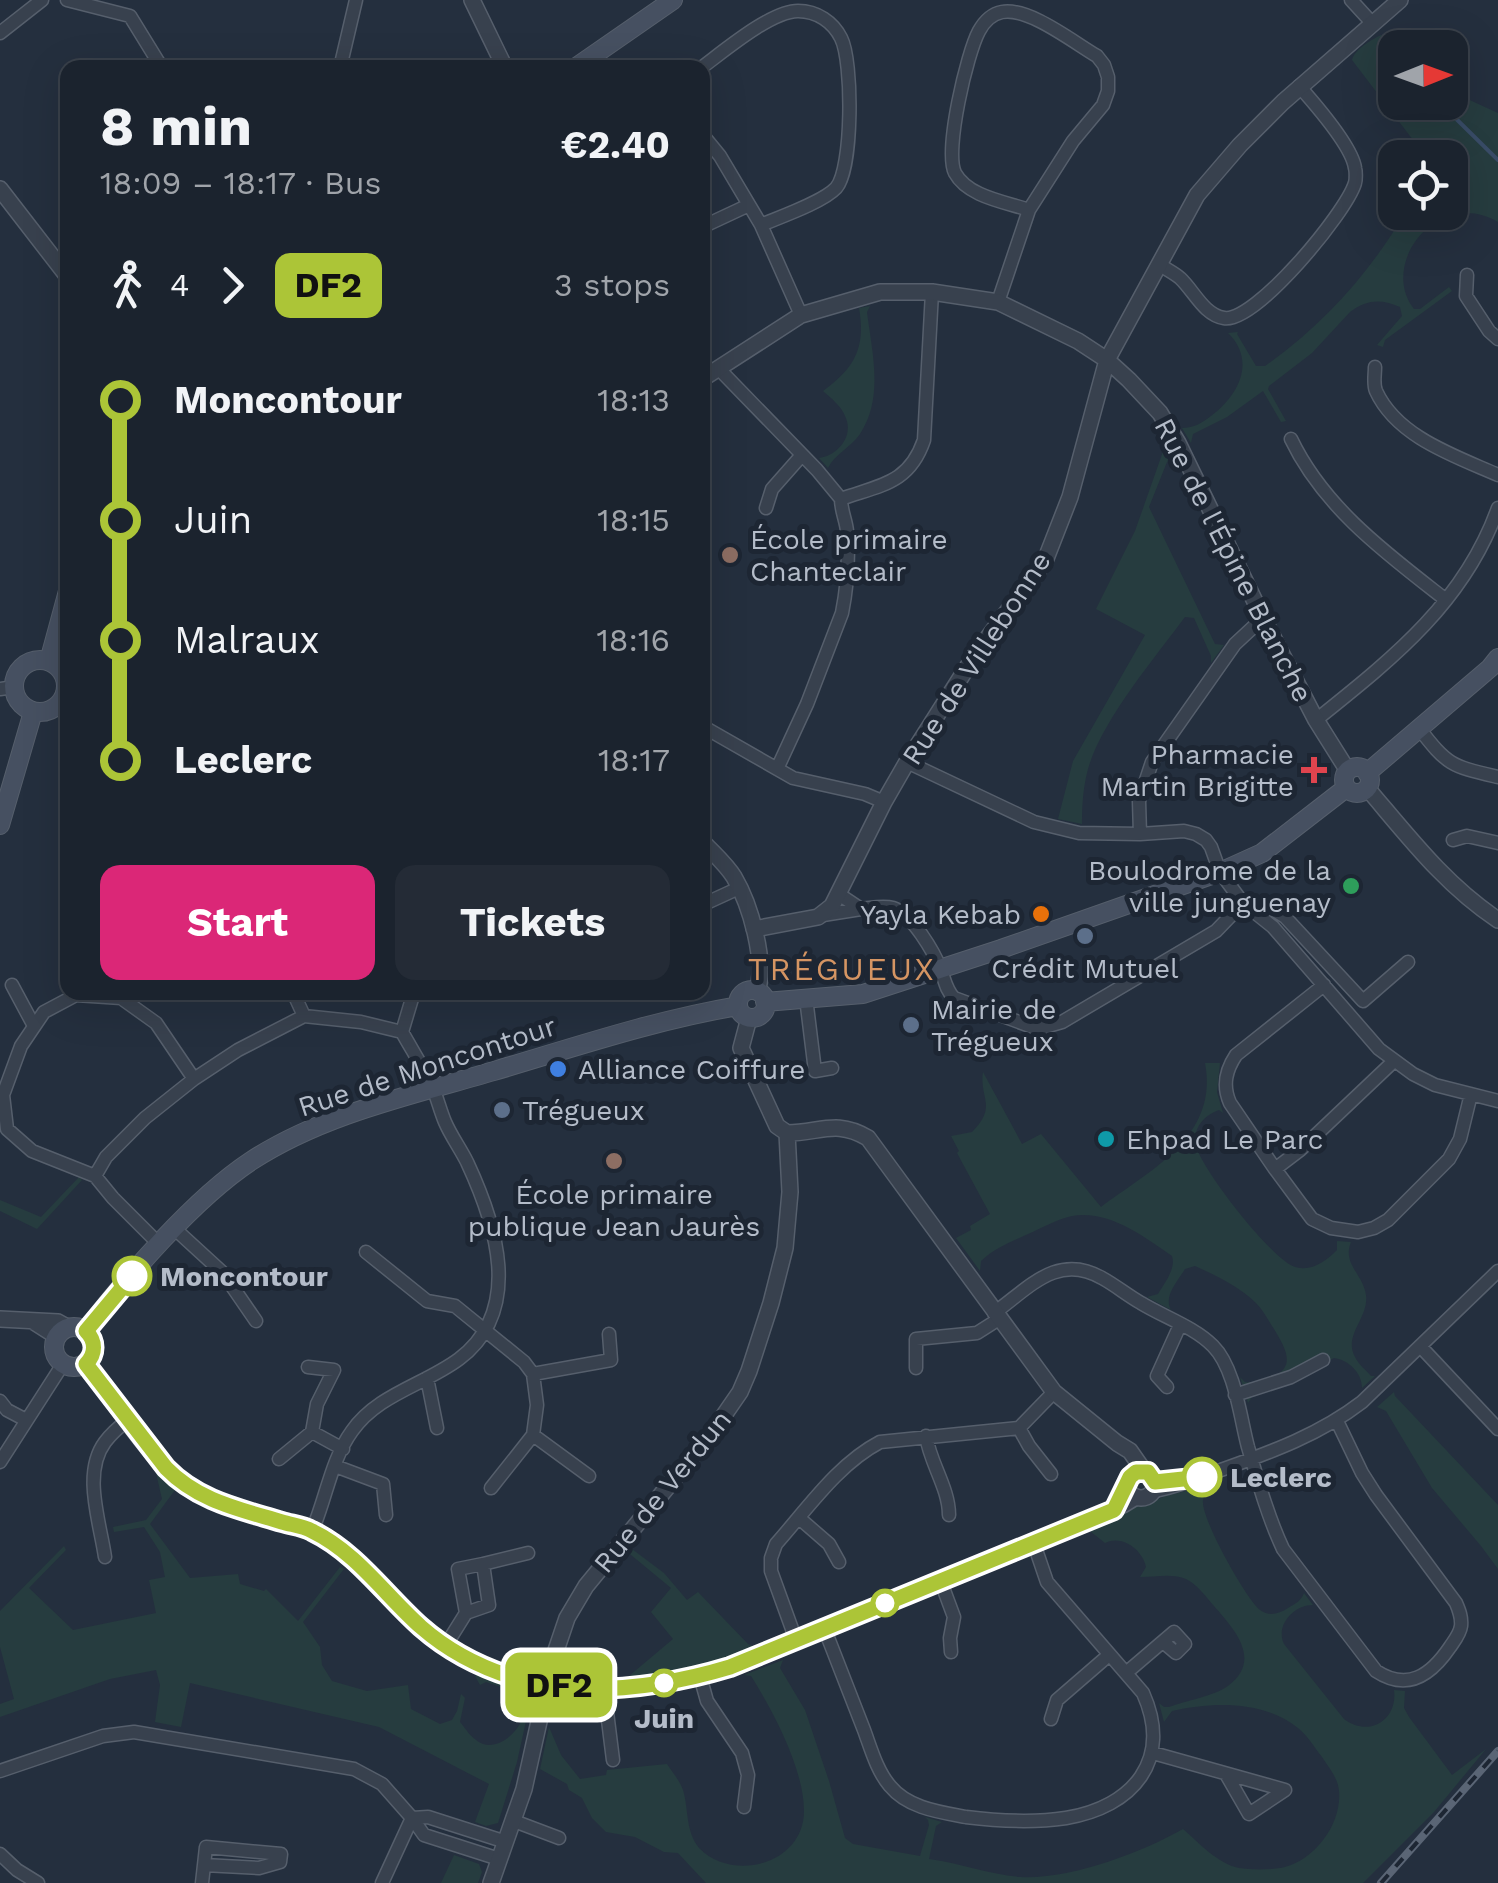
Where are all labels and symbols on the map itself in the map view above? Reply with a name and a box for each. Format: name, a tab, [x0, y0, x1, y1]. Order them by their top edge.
north arrow	[1378, 30, 1468, 120]
street label: Rue de l'Épine Blanche	[1148, 413, 1320, 708]
place label: École primaire Chanteclair	[750, 523, 948, 588]
marker: École primaire Chanteclair	[719, 544, 741, 566]
street label: Rue de Villebonne	[895, 545, 1058, 771]
place label: Pharmacie Martin Brigitte	[1100, 738, 1294, 803]
marker: Pharmacie Martin Brigitte	[1303, 759, 1325, 781]
place label: Boulodrome de la ville junguenay	[1088, 854, 1332, 919]
marker: Boulodrome de la ville junguenay	[1340, 875, 1362, 897]
place label: Yayla Kebab	[860, 898, 1021, 931]
marker: Yayla Kebab	[1030, 903, 1052, 925]
marker: Crédit Mutuel	[1074, 925, 1096, 947]
district label: TRÉGUEUX	[748, 950, 936, 988]
place label: Crédit Mutuel	[991, 952, 1179, 985]
place label: Mairie de Trégueux	[931, 993, 1056, 1058]
street label: Rue de Moncontour	[294, 1009, 560, 1124]
marker: Mairie de Trégueux	[900, 1014, 922, 1036]
place label: Alliance Coiffure	[578, 1053, 806, 1086]
marker: Alliance Coiffure	[547, 1058, 569, 1080]
place label: Trégueux	[522, 1094, 645, 1127]
marker: Trégueux	[491, 1099, 513, 1121]
place label: Ehpad Le Parc	[1126, 1123, 1323, 1156]
marker: Ehpad Le Parc	[1095, 1128, 1117, 1150]
marker: École primaire publique Jean Jaurès	[603, 1150, 625, 1172]
place label: École primaire publique Jean Jaurès	[468, 1178, 760, 1243]
marker: Moncontour	[113, 1257, 151, 1295]
place label: Moncontour	[160, 1260, 328, 1293]
street label: Rue de Verdun	[587, 1403, 738, 1579]
marker: Leclerc	[1183, 1458, 1221, 1496]
place label: Leclerc	[1230, 1461, 1332, 1494]
unlabelled marker	[872, 1590, 898, 1616]
line badge: DF2	[502, 1652, 616, 1718]
marker: Juin	[651, 1670, 677, 1696]
place label: Juin	[634, 1702, 694, 1735]

